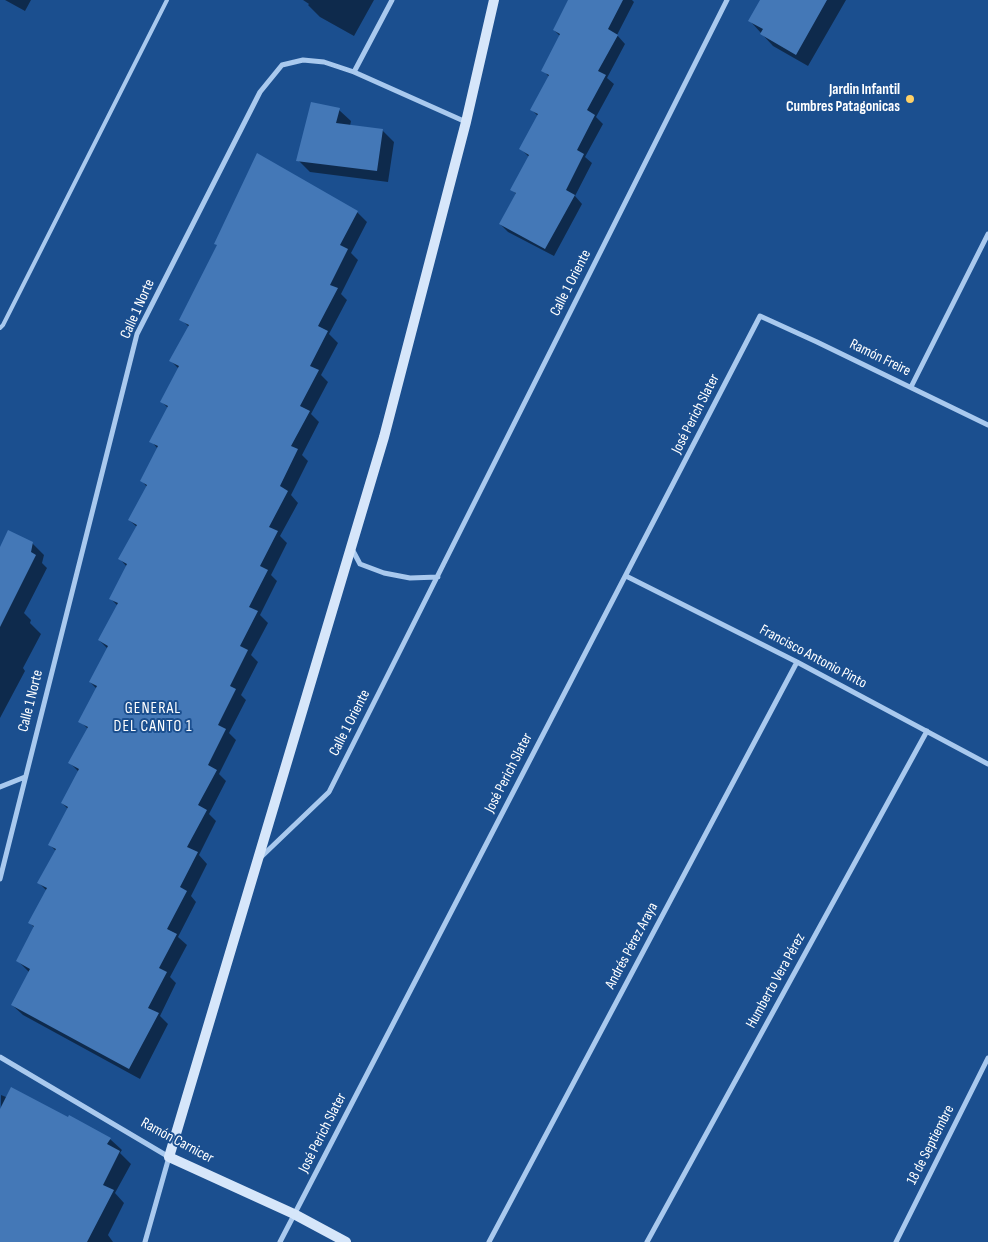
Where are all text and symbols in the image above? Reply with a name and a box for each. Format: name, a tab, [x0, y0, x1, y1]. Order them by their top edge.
place label: Jardin Infantil Cumbres Patagonicas	[786, 81, 900, 116]
marker: Jardin Infantil Cumbres Patagonicas	[904, 93, 916, 105]
street label: Calle 1 Oriente	[547, 247, 595, 319]
street label: Calle 1 Norte	[117, 276, 159, 342]
street label: Ramón Freire	[846, 335, 914, 381]
street label: José Perich Slater	[668, 371, 724, 457]
street label: Francisco Antonio Pinto	[756, 621, 870, 693]
street label: Calle 1 Norte	[15, 668, 47, 734]
street label: Calle 1 Oriente	[326, 687, 374, 759]
district label: GENERAL DEL CANTO 1	[112, 699, 194, 737]
street label: José Perich Slater	[481, 730, 537, 816]
street label: Andrés Pérez Araya	[602, 900, 662, 992]
street label: Humberto Vera Pérez	[743, 930, 809, 1032]
street label: José Perich Slater	[295, 1090, 351, 1176]
street label: 18 de Septiembre	[903, 1102, 959, 1188]
street label: Ramón Carnicer	[138, 1114, 216, 1168]

